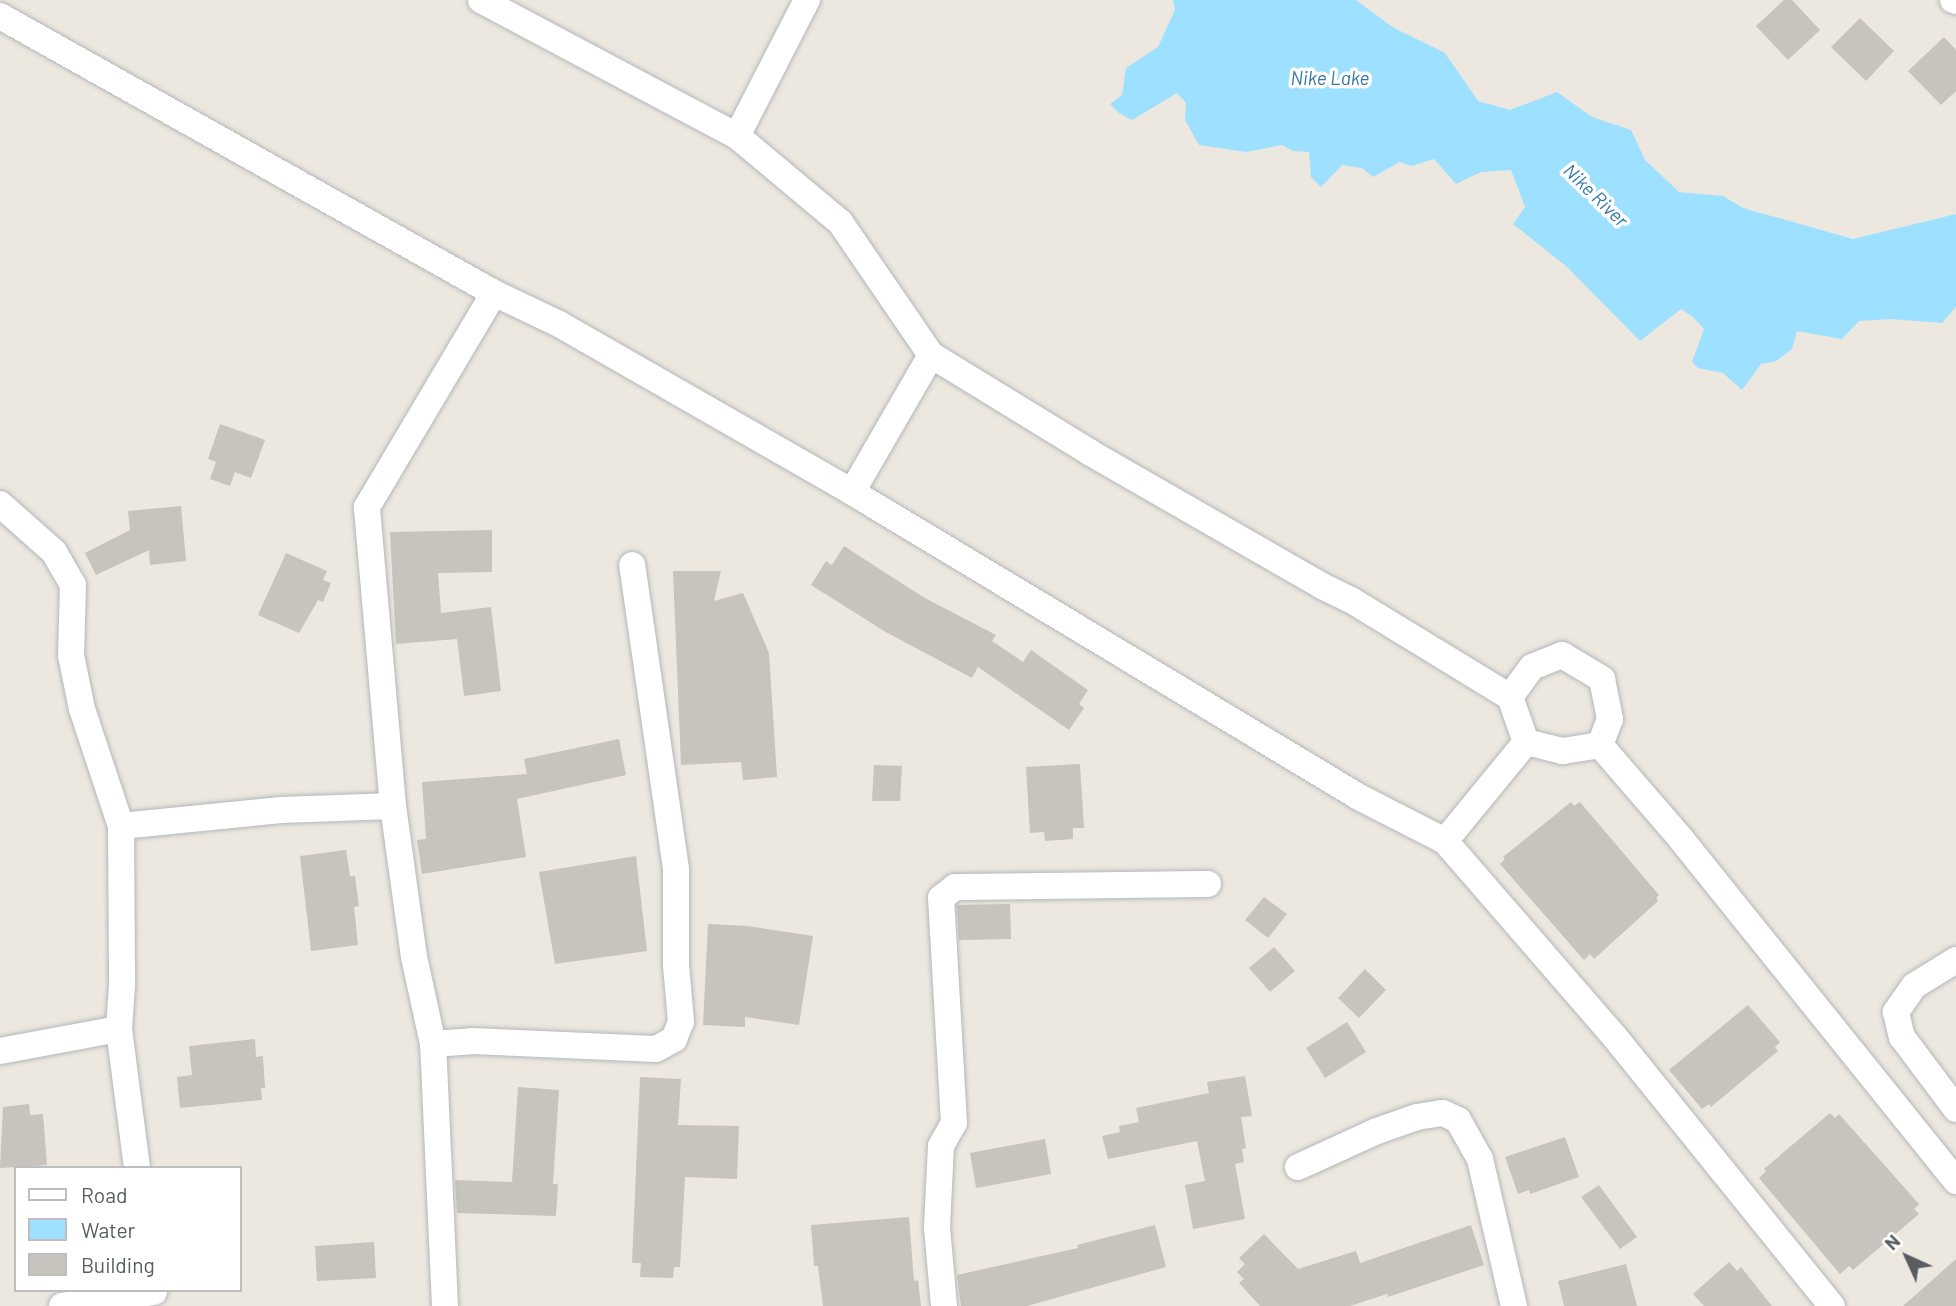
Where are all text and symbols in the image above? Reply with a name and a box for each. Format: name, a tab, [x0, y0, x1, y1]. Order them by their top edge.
water label: Nike Lake	[1291, 67, 1369, 89]
water label: Nike River	[1559, 159, 1633, 231]
legend	[14, 1166, 242, 1292]
text: Road	[81, 1182, 127, 1207]
text: Water	[81, 1217, 135, 1242]
north arrow	[1872, 1222, 1942, 1292]
text: N	[1879, 1229, 1904, 1254]
text: Building	[81, 1252, 155, 1277]

